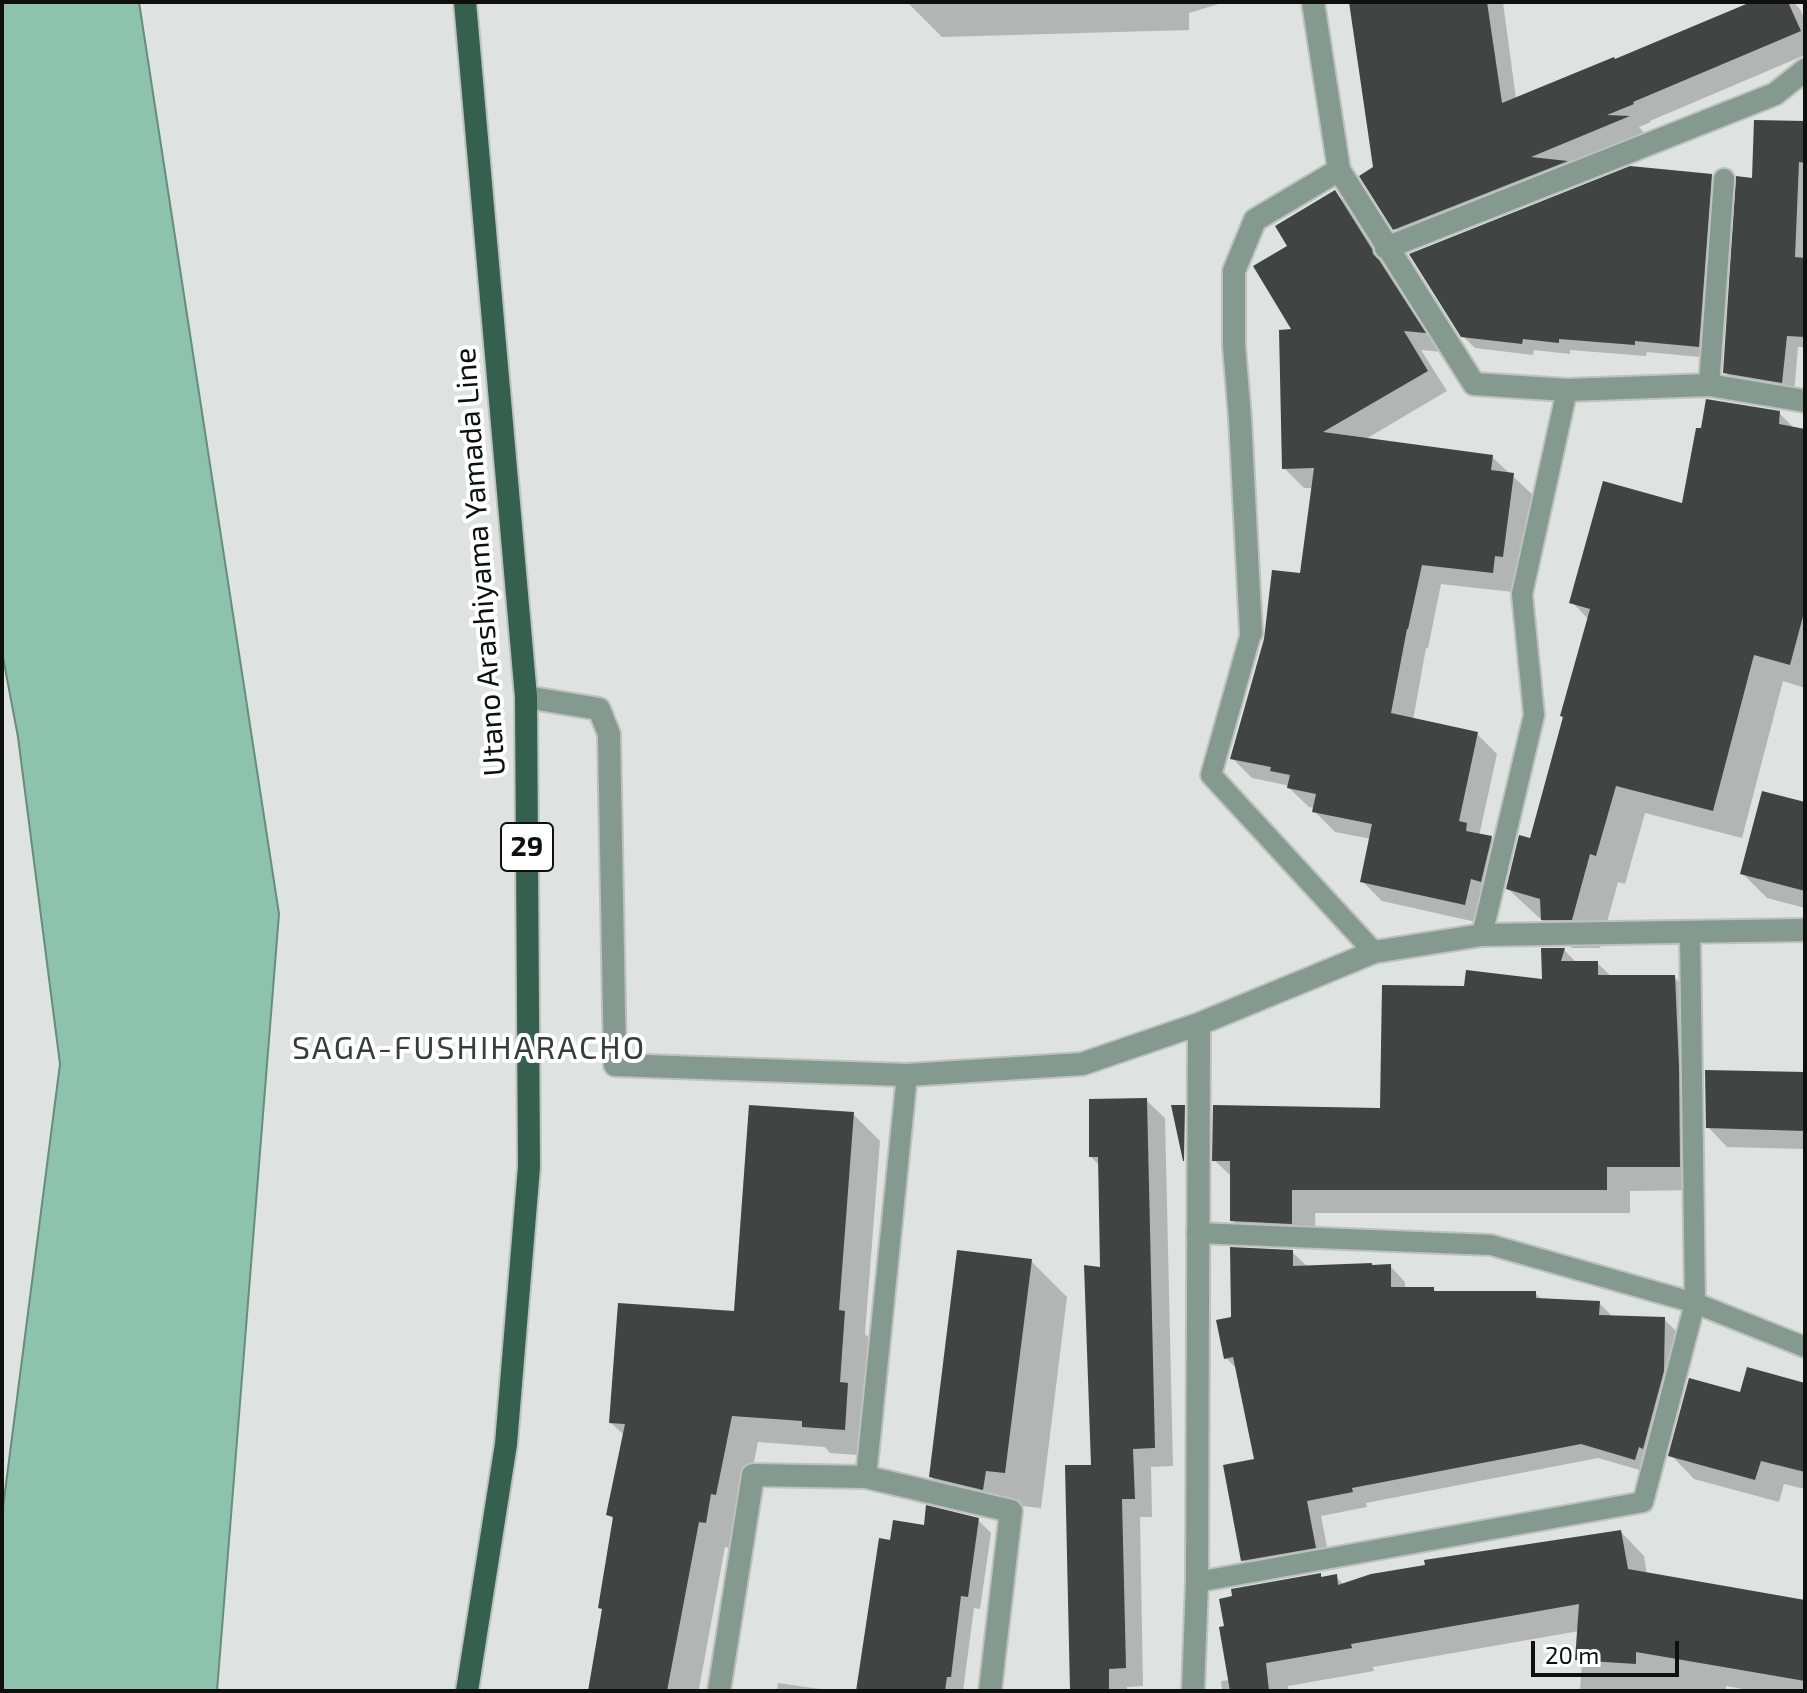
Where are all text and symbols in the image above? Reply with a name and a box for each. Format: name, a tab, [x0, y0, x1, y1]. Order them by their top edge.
street label: Utano Arashiyama Yamada Line	[447, 347, 513, 777]
road number: 29	[501, 823, 553, 871]
district label: SAGA-FUSHIHARACHO	[292, 1029, 646, 1067]
scale bar	[1535, 1625, 1683, 1675]
text: 20 m	[1545, 1640, 1599, 1669]

